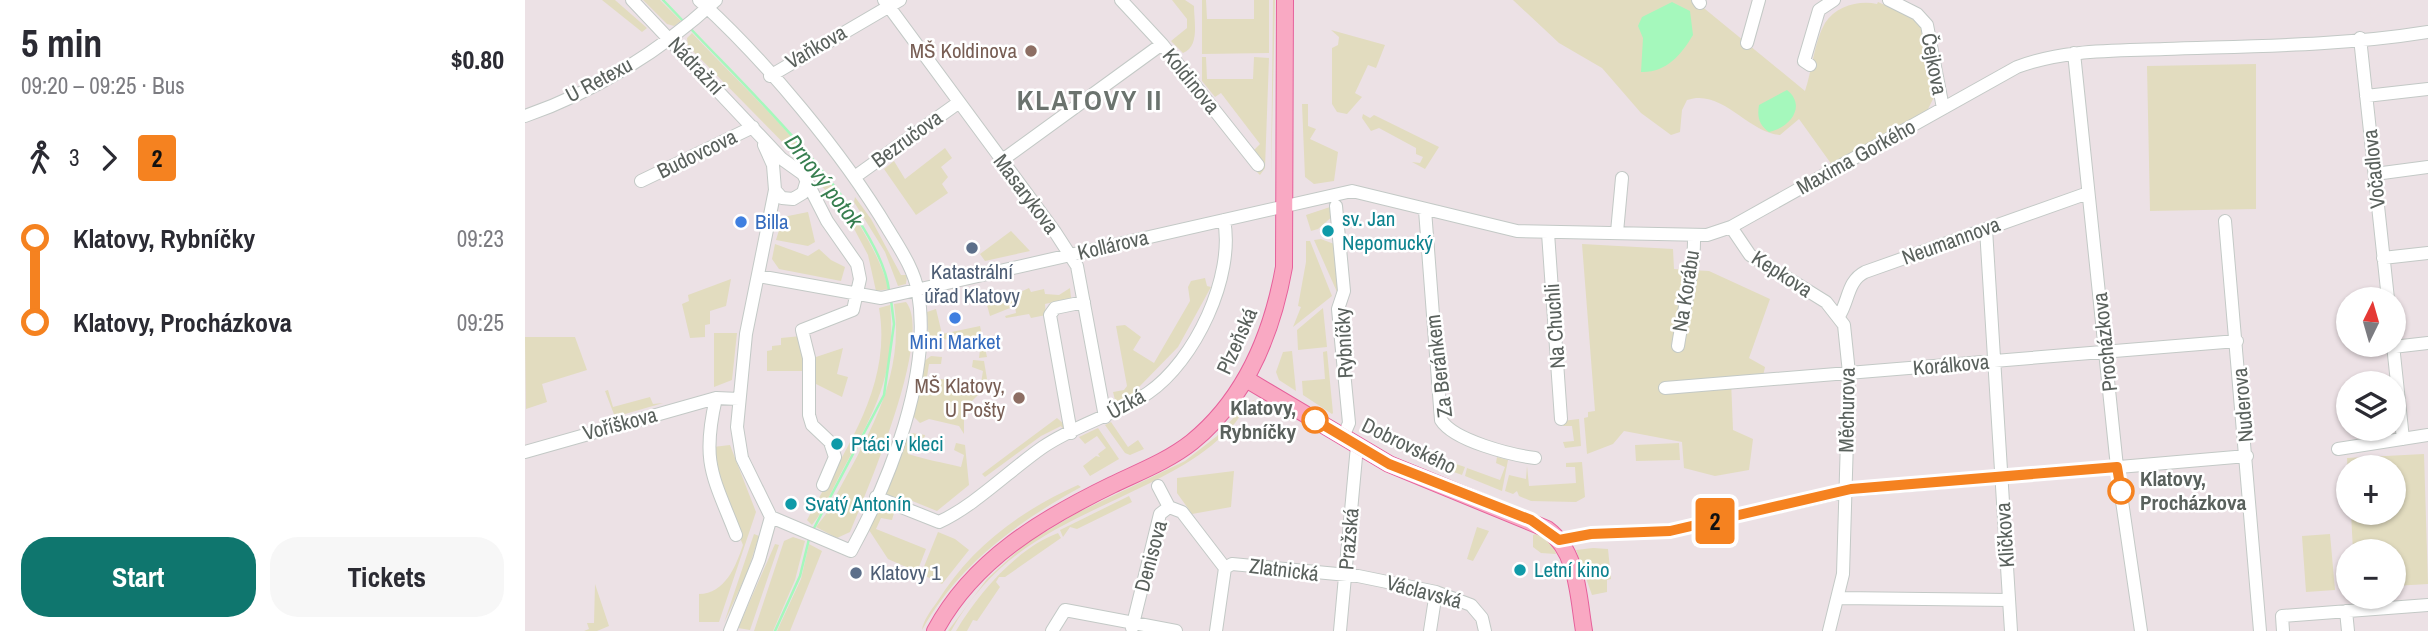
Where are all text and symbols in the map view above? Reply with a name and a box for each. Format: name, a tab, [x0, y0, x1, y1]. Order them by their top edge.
street label: Vaňkova	[780, 17, 852, 76]
text: 5 min	[21, 18, 102, 69]
street label: Nádražní	[662, 30, 731, 101]
street label: Čejkova	[1914, 31, 1955, 98]
place label: MŠ Koldinova	[910, 36, 1017, 65]
text: $0.80	[451, 42, 504, 77]
street label: Koldinova	[1156, 42, 1227, 120]
marker: MŠ Koldinova	[1023, 43, 1039, 59]
street label: U Retexu	[560, 50, 637, 109]
text: 09:20 – 09:25 · Bus	[21, 70, 185, 101]
district label: KLATOVY II	[1017, 81, 1163, 119]
street label: Bezručova	[865, 103, 948, 174]
street label: Maxima Gorkého	[1791, 112, 1921, 201]
street label: Budovcova	[652, 122, 742, 185]
water label: Drnový potok	[778, 127, 872, 235]
street label: Vočadlova	[2355, 128, 2392, 210]
icon: walk	[21, 139, 59, 177]
icon: forward	[90, 139, 128, 177]
text: 3	[69, 142, 80, 173]
text: 2	[152, 142, 162, 174]
street label: Masarykova	[987, 148, 1066, 240]
place label: sv. Jan Nepomucký	[1342, 204, 1433, 257]
place label: Billa	[755, 207, 789, 236]
street label: Neumannova	[1898, 209, 2004, 272]
marker: Billa	[733, 214, 749, 230]
text: Klatovy, Rybníčky	[73, 221, 255, 256]
street label: Kollárova	[1075, 222, 1152, 267]
text: 09:23	[457, 223, 504, 254]
marker: sv. Jan Nepomucký	[1320, 223, 1336, 239]
marker: Katastrální úřad Klatovy	[964, 240, 980, 256]
street label: Kepkova	[1746, 243, 1819, 304]
street label: Na Korábu	[1665, 248, 1706, 334]
place label: Katastrální úřad Klatovy	[924, 257, 1020, 310]
street label: Na Chuchli	[1537, 283, 1572, 370]
north arrow	[2336, 287, 2406, 357]
map controls	[2336, 287, 2406, 609]
street label: Procházkova	[2085, 291, 2124, 393]
street label: Plzeňská	[1209, 303, 1264, 379]
text: Klatovy, Procházkova	[73, 305, 292, 340]
text: 09:25	[457, 307, 504, 338]
street label: Rybníčky	[1327, 307, 1360, 379]
marker: Mini Market	[947, 310, 963, 326]
street label: Za Beránkem	[1418, 313, 1459, 419]
place label: Mini Market	[910, 327, 1001, 356]
street label: Korálkova	[1912, 347, 1991, 382]
street label: Nuderova	[2225, 366, 2260, 443]
street label: Měchurova	[1831, 367, 1862, 453]
place label: MŠ Klatovy, U Pošty	[914, 371, 1005, 424]
button: layers	[2336, 371, 2406, 441]
street label: Úzká	[1102, 381, 1150, 426]
marker: MŠ Klatovy, U Pošty	[1011, 390, 1027, 406]
place label: Klatovy, Rybníčky	[1219, 393, 1296, 446]
street label: Voříškova	[580, 400, 661, 447]
marker: Klatovy, Rybníčky	[1302, 407, 1328, 433]
street label: Dobrovského	[1357, 410, 1461, 481]
place label: Ptáci v kleci	[851, 429, 944, 458]
marker: Ptáci v kleci	[829, 436, 845, 452]
button: +	[2336, 455, 2406, 525]
place label: Klatovy, Procházkova	[2140, 464, 2247, 517]
marker: Klatovy, Procházkova	[2108, 478, 2134, 504]
place label: Svatý Antonín	[805, 489, 911, 518]
marker: Svatý Antonín	[783, 496, 799, 512]
line badge: 2	[1692, 498, 1738, 544]
street label: Kličkova	[1988, 501, 2021, 569]
text: 2	[1710, 505, 1720, 537]
street label: Pražská	[1331, 506, 1366, 571]
street label: Denisova	[1127, 517, 1174, 595]
button: Start	[21, 537, 256, 617]
button: Tickets	[270, 537, 504, 617]
button: −	[2336, 539, 2406, 609]
street label: Zlatnická	[1248, 551, 1321, 588]
place label: Letní kino	[1534, 555, 1610, 584]
place label: Klatovy 1	[870, 558, 941, 587]
marker: Letní kino	[1512, 562, 1528, 578]
marker: Klatovy 1	[848, 565, 864, 581]
street label: Václavská	[1383, 568, 1466, 616]

